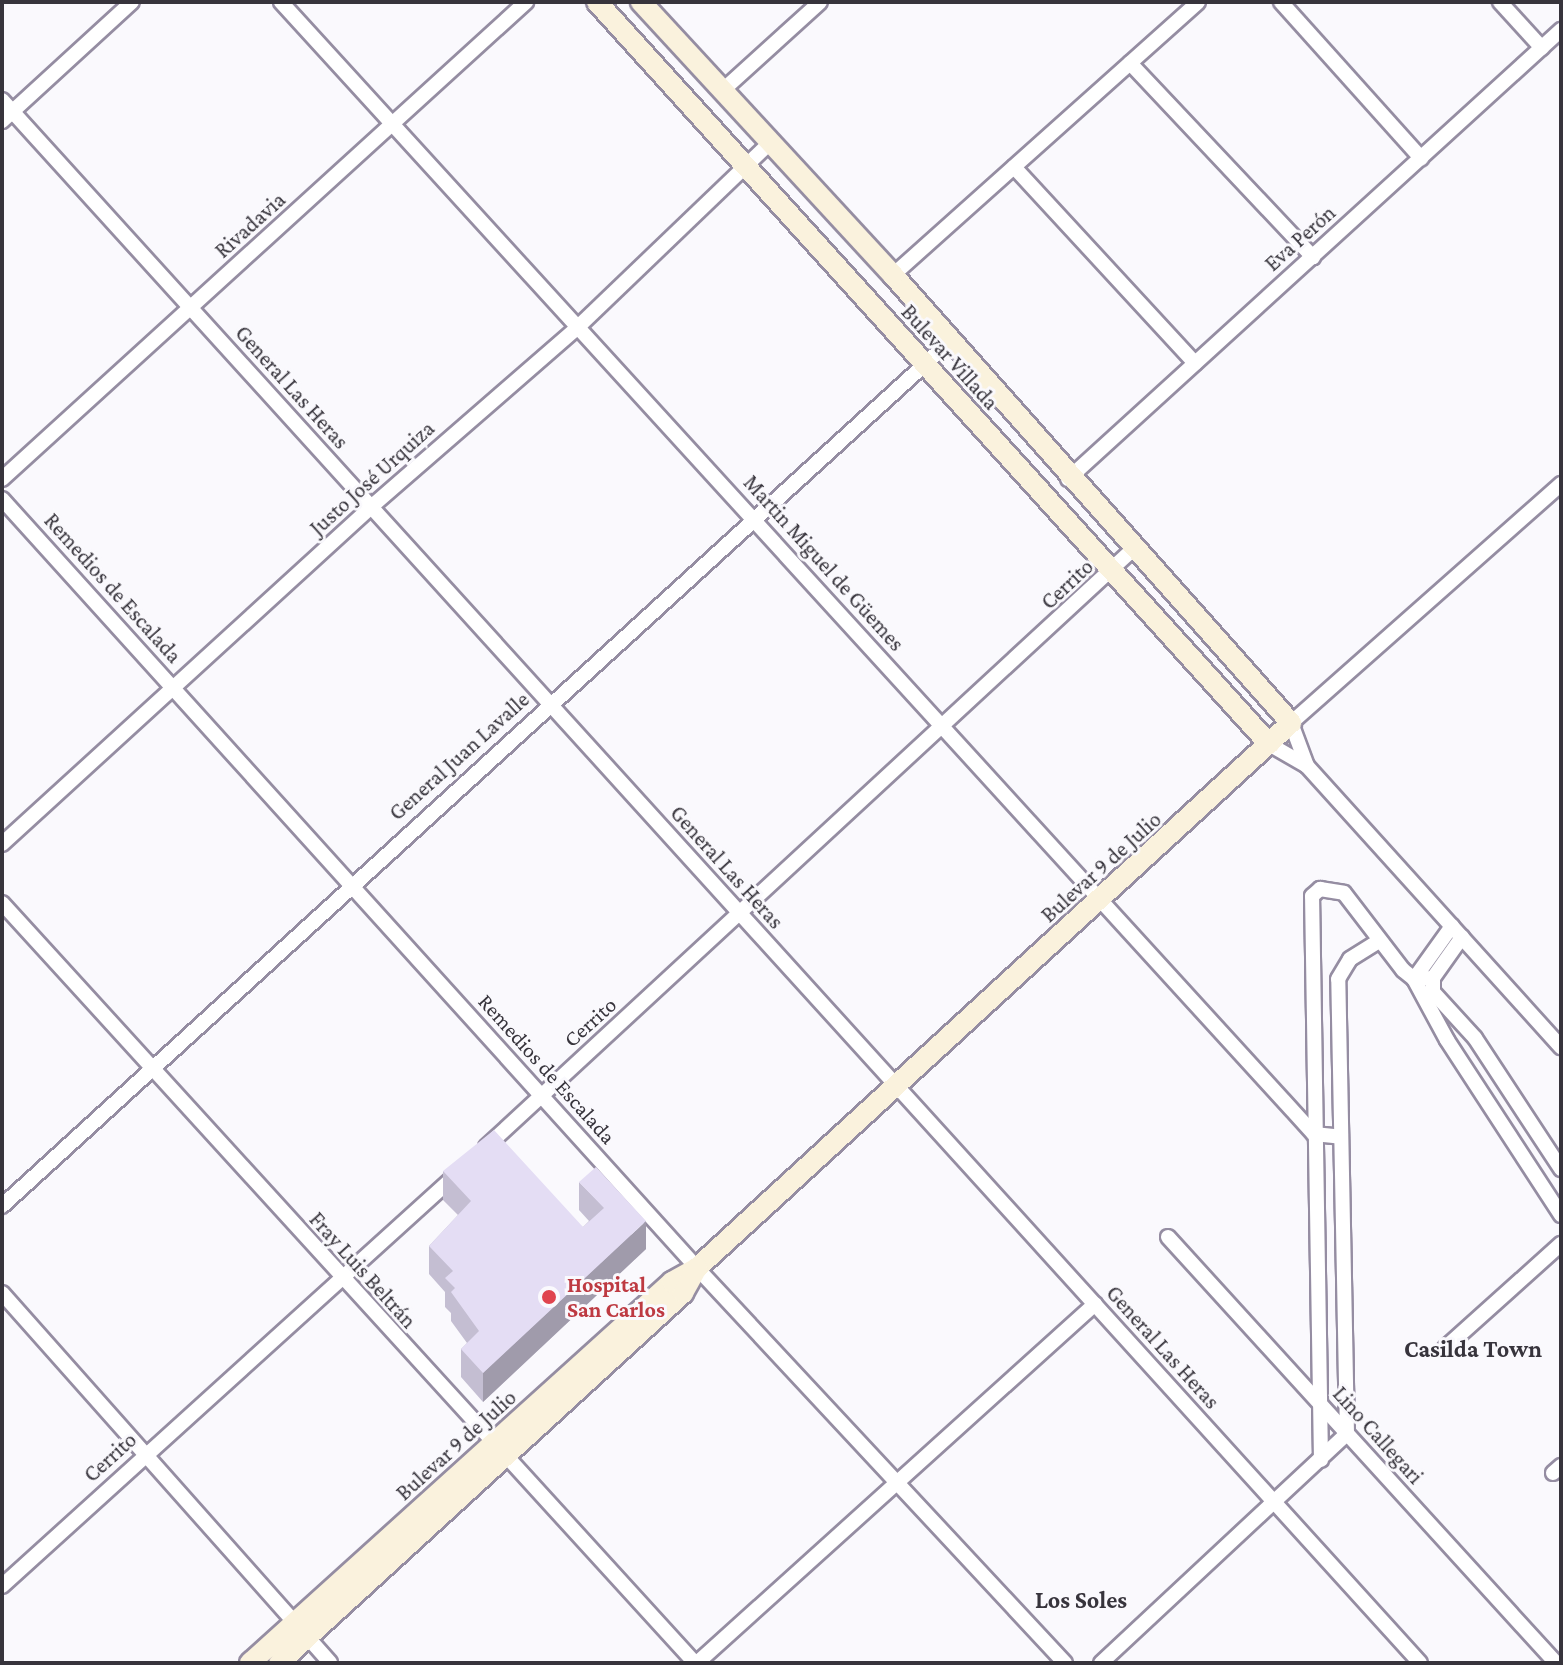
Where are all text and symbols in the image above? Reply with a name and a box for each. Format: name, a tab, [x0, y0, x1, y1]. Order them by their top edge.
street label: Rivadavia	[209, 186, 291, 264]
street label: Eva Perón	[1259, 199, 1341, 277]
street label: Bulevar Villada	[896, 299, 1004, 415]
street label: General Las Heras	[230, 320, 354, 454]
street label: Justo José Urquiza	[304, 415, 440, 541]
street label: Martin Miguel de Güemes	[738, 470, 910, 656]
street label: Remedios de Escalada	[39, 507, 187, 669]
street label: Cerrito	[1035, 553, 1099, 615]
street label: General Juan Lavalle	[384, 686, 534, 826]
street label: General Las Heras	[665, 800, 789, 934]
street label: Bulevar 9 de Julio	[1035, 806, 1167, 928]
street label: Remedios de Escalada	[473, 988, 621, 1150]
street label: Cerrito	[558, 991, 622, 1053]
street label: Fray Luis Beltrán	[304, 1206, 422, 1334]
place label: Hospital San Carlos	[567, 1271, 665, 1322]
street label: General Las Heras	[1101, 1280, 1225, 1414]
marker: Hospital San Carlos	[538, 1286, 560, 1308]
district label: Casilda Town	[1404, 1335, 1542, 1363]
street label: Lino Callegari	[1327, 1381, 1429, 1489]
street label: Bulevar 9 de Julio	[390, 1384, 522, 1506]
street label: Cerrito	[78, 1426, 142, 1488]
district label: Los Soles	[1035, 1586, 1127, 1614]

